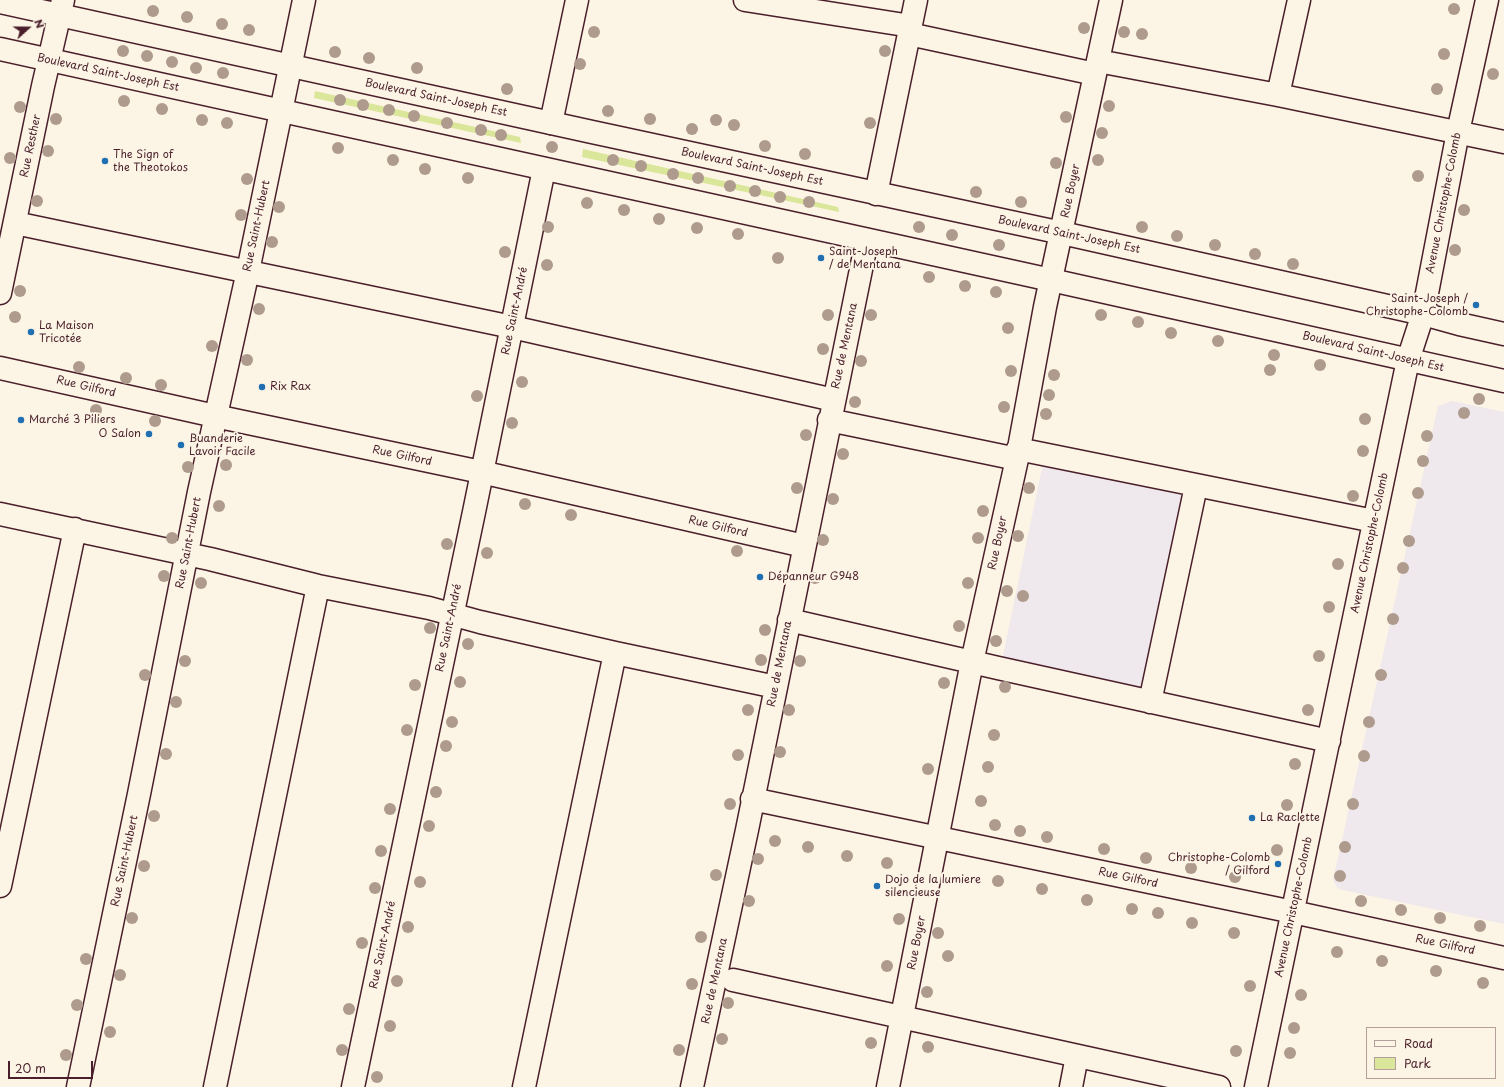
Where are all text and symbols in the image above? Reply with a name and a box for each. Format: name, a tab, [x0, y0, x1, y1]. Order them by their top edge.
north arrow	[8, 8, 48, 48]
text: N	[30, 16, 49, 31]
street label: Boulevard Saint-Joseph Est	[36, 51, 180, 95]
street label: Boulevard Saint-Joseph Est	[364, 76, 508, 120]
street label: Rue Resther	[18, 113, 44, 179]
street label: Avenue Christophe-Colomb	[1424, 131, 1464, 275]
street label: Boulevard Saint-Joseph Est	[680, 145, 824, 189]
place label: The Sign of the Theotokos	[113, 148, 188, 174]
marker: The Sign of the Theotokos	[100, 156, 110, 166]
street label: Rue Boyer	[1059, 163, 1083, 219]
street label: Rue Saint-Hubert	[241, 179, 273, 273]
street label: Boulevard Saint-Joseph Est	[997, 213, 1141, 257]
place label: Saint-Joseph / de Mentana	[829, 245, 901, 271]
marker: Saint-Joseph / de Mentana	[816, 253, 826, 263]
street label: Rue Saint-André	[499, 266, 531, 356]
place label: Saint-Joseph / Christophe-Colomb	[1366, 292, 1468, 318]
marker: Saint-Joseph / Christophe-Colomb	[1471, 300, 1481, 310]
street label: Rue de Mentana	[829, 302, 861, 390]
place label: La Maison Tricotée	[39, 319, 94, 345]
marker: La Maison Tricotée	[26, 327, 36, 337]
street label: Boulevard Saint-Joseph Est	[1301, 329, 1445, 375]
street label: Rue Gilford	[55, 374, 117, 400]
place label: Rix Rax	[270, 380, 311, 394]
marker: Rix Rax	[257, 382, 267, 392]
place label: Marché 3 Piliers	[29, 413, 115, 427]
marker: Marché 3 Piliers	[16, 415, 26, 425]
place label: O Salon	[99, 427, 141, 441]
marker: O Salon	[144, 429, 154, 439]
place label: Buanderie Lavoir Facile	[189, 432, 256, 458]
marker: Buanderie Lavoir Facile	[176, 440, 186, 450]
street label: Rue Gilford	[371, 443, 433, 469]
street label: Avenue Christophe-Colomb	[1349, 471, 1391, 615]
street label: Rue Saint-Hubert	[174, 496, 204, 590]
street label: Rue Gilford	[687, 514, 749, 540]
street label: Rue Boyer	[986, 515, 1010, 571]
place label: Dépanneur G948	[768, 570, 859, 584]
marker: Dépanneur G948	[755, 572, 765, 582]
street label: Rue Saint-André	[433, 583, 465, 673]
street label: Rue de Mentana	[765, 620, 795, 708]
place label: La Raclette	[1260, 811, 1320, 825]
marker: La Raclette	[1247, 813, 1257, 823]
street label: Rue Saint-Hubert	[109, 814, 141, 908]
street label: Avenue Christophe-Colomb	[1273, 835, 1315, 979]
place label: Christophe-Colomb / Gilford	[1168, 851, 1270, 877]
marker: Christophe-Colomb / Gilford	[1273, 859, 1283, 869]
street label: Rue Gilford	[1097, 865, 1159, 891]
place label: Dojo de la lumiere silencieuse	[885, 873, 981, 899]
marker: Dojo de la lumiere silencieuse	[872, 881, 882, 891]
street label: Rue Saint-André	[367, 900, 399, 990]
street label: Rue Boyer	[905, 915, 929, 971]
street label: Rue Gilford	[1414, 932, 1476, 958]
street label: Rue de Mentana	[699, 937, 731, 1025]
legend	[1366, 1027, 1496, 1079]
text: Road	[1404, 1034, 1433, 1052]
scale bar	[10, 1053, 95, 1079]
text: Park	[1404, 1054, 1431, 1072]
text: 20 m	[15, 1059, 46, 1077]

